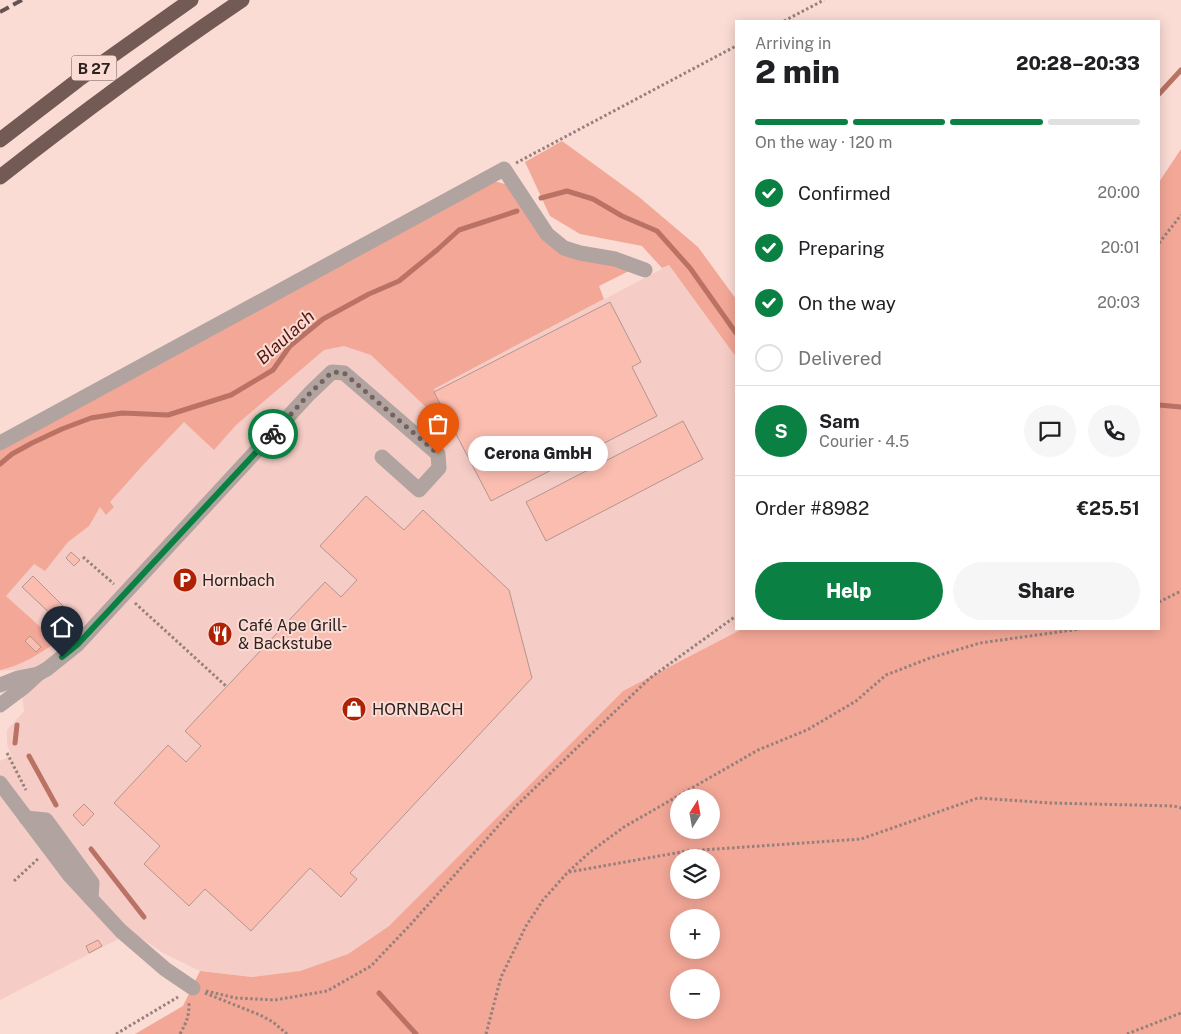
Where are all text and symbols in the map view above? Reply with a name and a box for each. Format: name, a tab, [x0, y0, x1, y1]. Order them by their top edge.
text: Arriving in	[755, 34, 831, 53]
text: 20:28–20:33	[1016, 52, 1140, 74]
text: 2 min	[755, 53, 840, 90]
road number: B 27	[72, 56, 116, 80]
text: On the way · 120 m	[755, 133, 892, 152]
icon: check	[755, 179, 783, 207]
text: Confirmed	[798, 182, 891, 204]
text: 20:00	[1098, 183, 1140, 202]
icon: check	[755, 234, 783, 262]
text: Preparing	[798, 237, 885, 259]
text: 20:01	[1101, 238, 1140, 257]
icon: check	[755, 289, 783, 317]
text: On the way	[798, 292, 896, 314]
text: 20:03	[1097, 293, 1140, 312]
water label: Blaulach	[252, 305, 318, 369]
text: Delivered	[798, 347, 882, 369]
pin	[417, 403, 459, 454]
button: chat	[1024, 405, 1076, 457]
button: phone	[1088, 405, 1140, 457]
courier	[248, 409, 298, 459]
icon: bag	[424, 410, 452, 438]
text: Sam	[819, 410, 860, 432]
icon: bike	[259, 420, 287, 448]
text: S	[774, 420, 788, 442]
text: Courier · 4.5	[819, 432, 909, 451]
callout: Cerona GmbH	[468, 436, 608, 472]
text: Cerona GmbH	[484, 444, 592, 463]
text: Order #8982	[755, 497, 869, 519]
text: €25.51	[1077, 497, 1140, 519]
button: Help	[755, 562, 943, 620]
button: Share	[953, 562, 1140, 620]
parking icon: Hornbach	[172, 567, 198, 593]
place label: Hornbach	[202, 571, 275, 590]
pin	[41, 606, 83, 657]
icon: home	[48, 613, 76, 641]
place label: Café Ape Grill- & Backstube	[238, 616, 348, 653]
restaurant icon: Café Ape Grill- & Backstube	[207, 621, 233, 647]
shop icon: HORNBACH	[341, 696, 367, 722]
place label: HORNBACH	[372, 700, 464, 719]
north arrow	[670, 789, 720, 839]
map controls	[670, 789, 720, 1019]
button: layers	[670, 849, 720, 899]
button: +	[670, 909, 720, 959]
button: −	[670, 969, 720, 1019]

